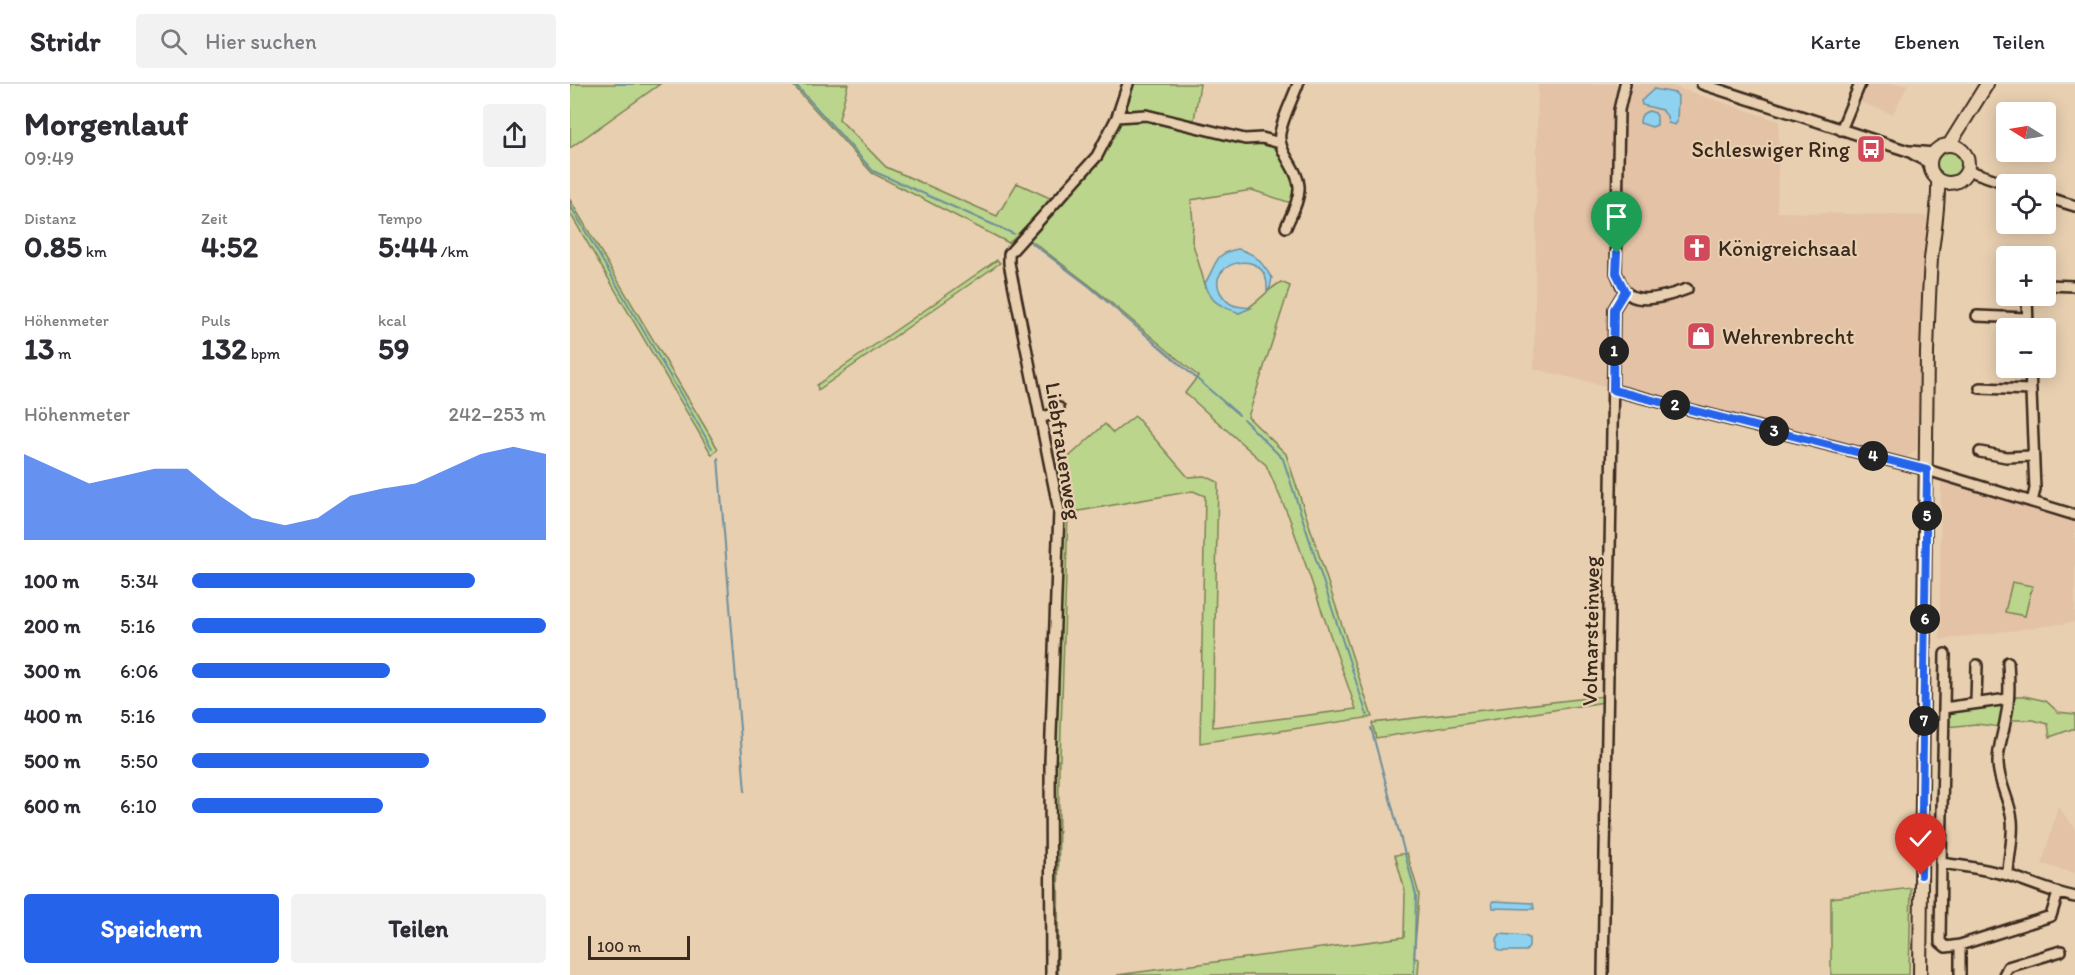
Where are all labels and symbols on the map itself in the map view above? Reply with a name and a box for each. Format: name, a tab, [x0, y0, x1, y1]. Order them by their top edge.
north arrow	[1996, 102, 2056, 162]
bus stop icon: Schleswiger Ring	[1855, 133, 1887, 165]
place label: Schleswiger Ring	[1691, 136, 1851, 163]
pin	[1591, 191, 1642, 253]
church icon: Königreichsaal	[1681, 232, 1713, 264]
place label: Königreichsaal	[1718, 235, 1857, 262]
shop icon: Wehrenbrecht	[1685, 320, 1717, 352]
place label: Wehrenbrecht	[1722, 323, 1854, 350]
pin: 1	[1599, 336, 1629, 366]
street label: Liebfrauenweg	[1039, 380, 1088, 523]
pin: 2	[1660, 390, 1690, 420]
pin: 3	[1759, 416, 1789, 446]
pin: 4	[1858, 441, 1888, 471]
pin: 5	[1912, 501, 1942, 531]
street label: Volmarsteinweg	[1576, 555, 1605, 706]
pin: 6	[1910, 604, 1940, 634]
pin: 7	[1909, 706, 1939, 736]
pin	[1895, 813, 1946, 875]
scale bar	[588, 933, 690, 960]

